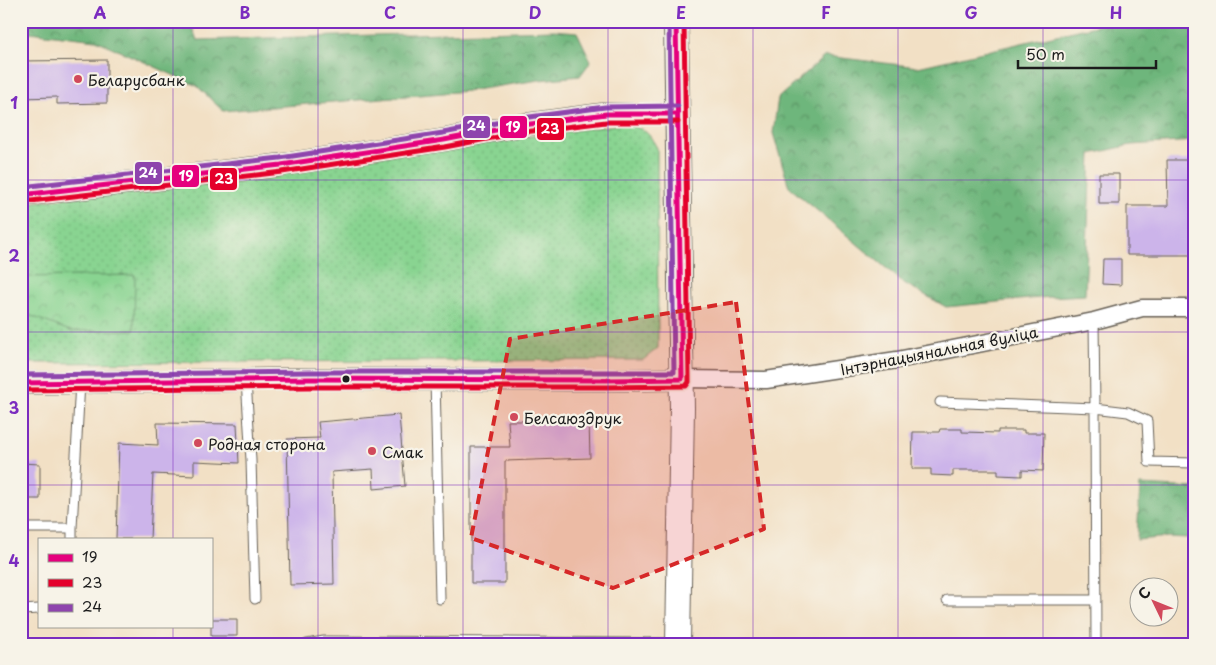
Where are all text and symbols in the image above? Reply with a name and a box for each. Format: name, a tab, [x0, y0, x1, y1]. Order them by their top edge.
text: A	[94, 0, 107, 24]
text: B	[240, 0, 251, 24]
text: C	[384, 0, 396, 24]
text: D	[529, 0, 541, 24]
text: E	[676, 0, 686, 24]
text: F	[821, 0, 831, 24]
text: G	[964, 0, 978, 24]
text: H	[1110, 0, 1122, 24]
scale bar	[1018, 38, 1156, 70]
text: 50 m	[1026, 42, 1065, 65]
place label: Беларусбанк	[88, 68, 185, 91]
marker: Беларусбанк	[72, 73, 84, 85]
text: 1	[10, 90, 18, 114]
line badge: 24	[462, 115, 491, 139]
text: 24	[467, 115, 486, 136]
line badge: 19	[499, 115, 528, 139]
text: 19	[505, 116, 521, 137]
line badge: 23	[536, 117, 565, 141]
text: 23	[541, 118, 559, 139]
line badge: 24	[134, 161, 163, 185]
text: 24	[139, 162, 158, 183]
line badge: 19	[171, 164, 200, 188]
text: 19	[178, 165, 194, 186]
line badge: 23	[209, 167, 238, 191]
text: 23	[215, 168, 233, 189]
text: 2	[8, 243, 20, 267]
street label: Інтэрнацыянальная вуліца	[838, 319, 1040, 380]
unlabelled marker	[341, 374, 351, 384]
text: 3	[9, 395, 19, 419]
place label: Белсаюздрук	[524, 406, 621, 429]
marker: Белсаюздрук	[508, 411, 520, 423]
place label: Родная сторона	[208, 432, 326, 455]
marker: Родная сторона	[192, 437, 204, 449]
place label: Смак	[382, 440, 423, 463]
marker: Смак	[366, 445, 378, 457]
legend	[38, 538, 212, 628]
text: 19	[82, 544, 98, 567]
text: 4	[9, 548, 20, 572]
text: 23	[82, 570, 102, 593]
north arrow	[1128, 578, 1178, 628]
text: С	[1133, 582, 1155, 604]
text: 24	[82, 594, 102, 617]

